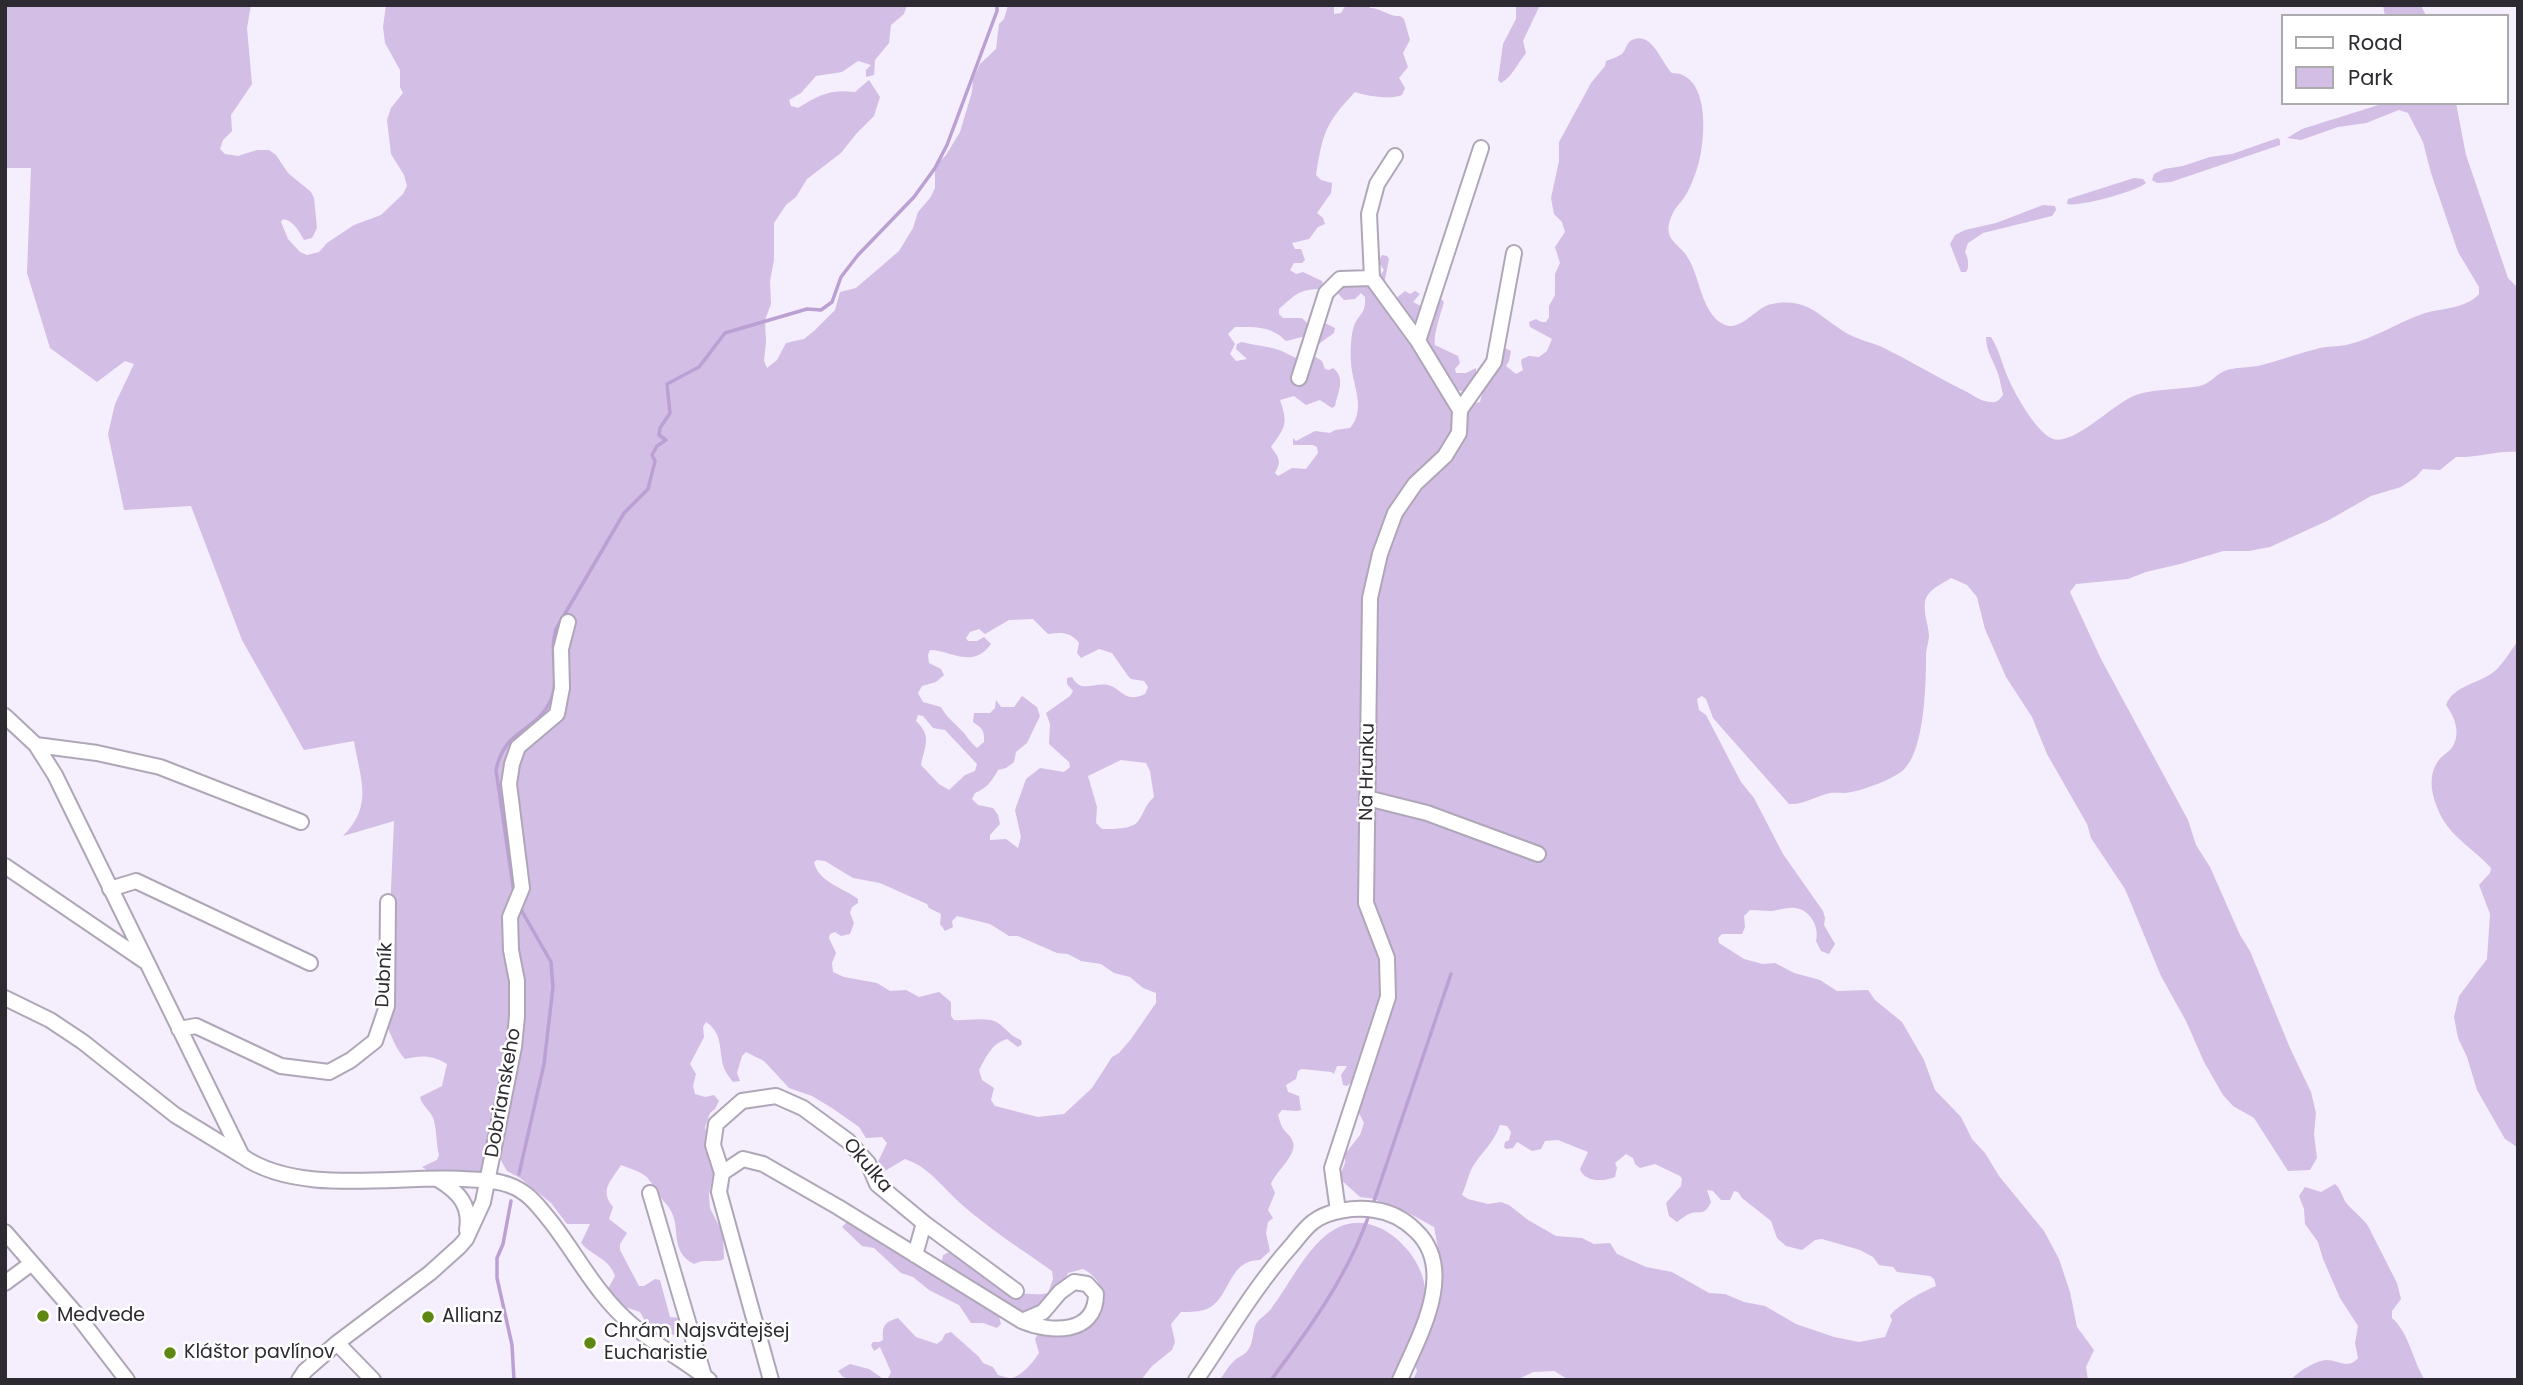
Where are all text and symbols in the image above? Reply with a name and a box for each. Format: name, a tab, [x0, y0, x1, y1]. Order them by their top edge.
legend	[2282, 14, 2509, 105]
text: Road	[2348, 28, 2403, 57]
text: Park	[2348, 63, 2393, 92]
street label: Na Hrunku	[1356, 723, 1380, 821]
street label: Dubník	[372, 942, 398, 1008]
street label: Dobrianskeho	[481, 1027, 527, 1159]
street label: Okulka	[838, 1134, 896, 1198]
place label: Medvede	[57, 1305, 145, 1327]
place label: Allianz	[442, 1306, 502, 1328]
marker: Medvede	[35, 1308, 51, 1324]
marker: Allianz	[420, 1309, 436, 1325]
place label: Chrám Najsvätejšej Eucharistie	[604, 1321, 790, 1365]
marker: Chrám Najsvätejšej Eucharistie	[582, 1335, 598, 1351]
place label: Kláštor pavlínov	[184, 1342, 335, 1364]
marker: Kláštor pavlínov	[162, 1345, 178, 1361]

